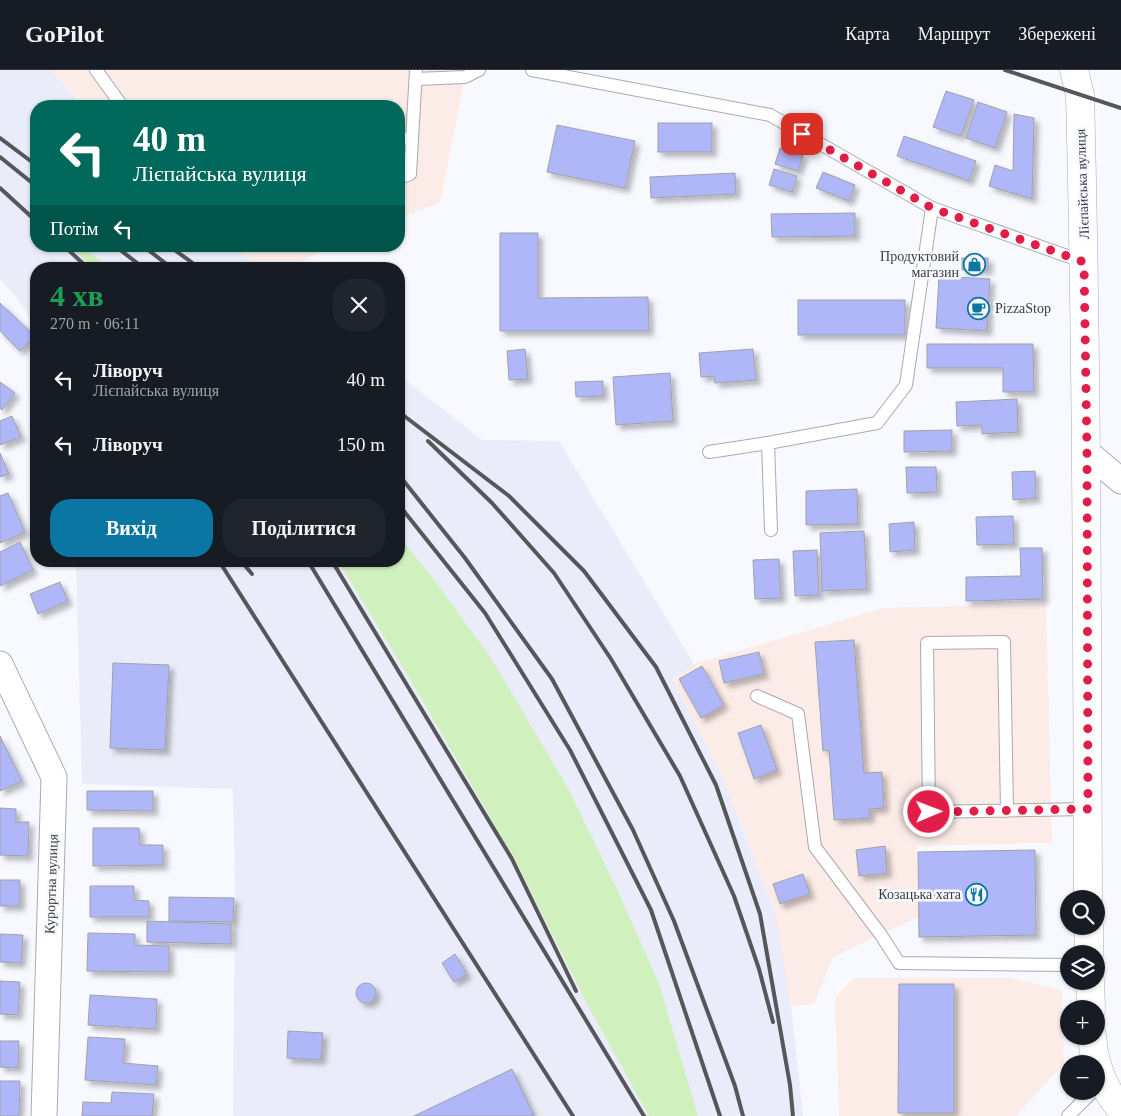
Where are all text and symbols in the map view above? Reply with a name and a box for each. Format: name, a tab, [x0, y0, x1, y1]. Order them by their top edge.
text: GoPilot	[25, 21, 104, 47]
text: Карта	[845, 24, 890, 44]
text: Маршрут	[918, 24, 990, 44]
text: Збережені	[1018, 24, 1096, 44]
pin	[781, 113, 823, 155]
icon: left	[50, 120, 115, 185]
text: 40 m	[133, 120, 206, 159]
icon: arrive	[788, 120, 816, 148]
street label: Лієпайська вулиця	[1073, 128, 1092, 239]
text: Лієпайська вулиця	[133, 161, 307, 186]
icon: left	[109, 215, 137, 243]
text: Потім	[50, 218, 99, 239]
place label: Продуктовий магазин	[880, 249, 960, 280]
shop icon: Продуктовий магазин	[963, 252, 987, 276]
text: 4 хв	[50, 279, 104, 312]
button: close	[333, 279, 385, 331]
cafe icon: PizzaStop	[967, 296, 991, 320]
place label: PizzaStop	[995, 301, 1051, 316]
text: 270 m · 06:11	[50, 315, 140, 332]
text: Ліворуч	[93, 360, 163, 381]
icon: left	[50, 366, 78, 394]
text: 40 m	[346, 369, 385, 390]
text: Лієпайська вулиця	[93, 382, 219, 399]
icon: left	[50, 431, 78, 459]
text: Ліворуч	[93, 434, 163, 455]
text: 150 m	[337, 434, 385, 455]
button: Вихід	[50, 499, 213, 557]
button: Поділитися	[223, 499, 385, 557]
position arrow	[902, 785, 954, 837]
street label: Курортна вулиця	[42, 833, 61, 934]
restaurant icon: Козацька хата	[965, 882, 989, 906]
place label: Козацька хата	[878, 887, 962, 902]
map controls	[1060, 890, 1105, 1100]
button: search	[1060, 890, 1105, 935]
button: layers	[1060, 945, 1105, 990]
button: +	[1060, 1000, 1105, 1045]
button: −	[1060, 1055, 1105, 1100]

